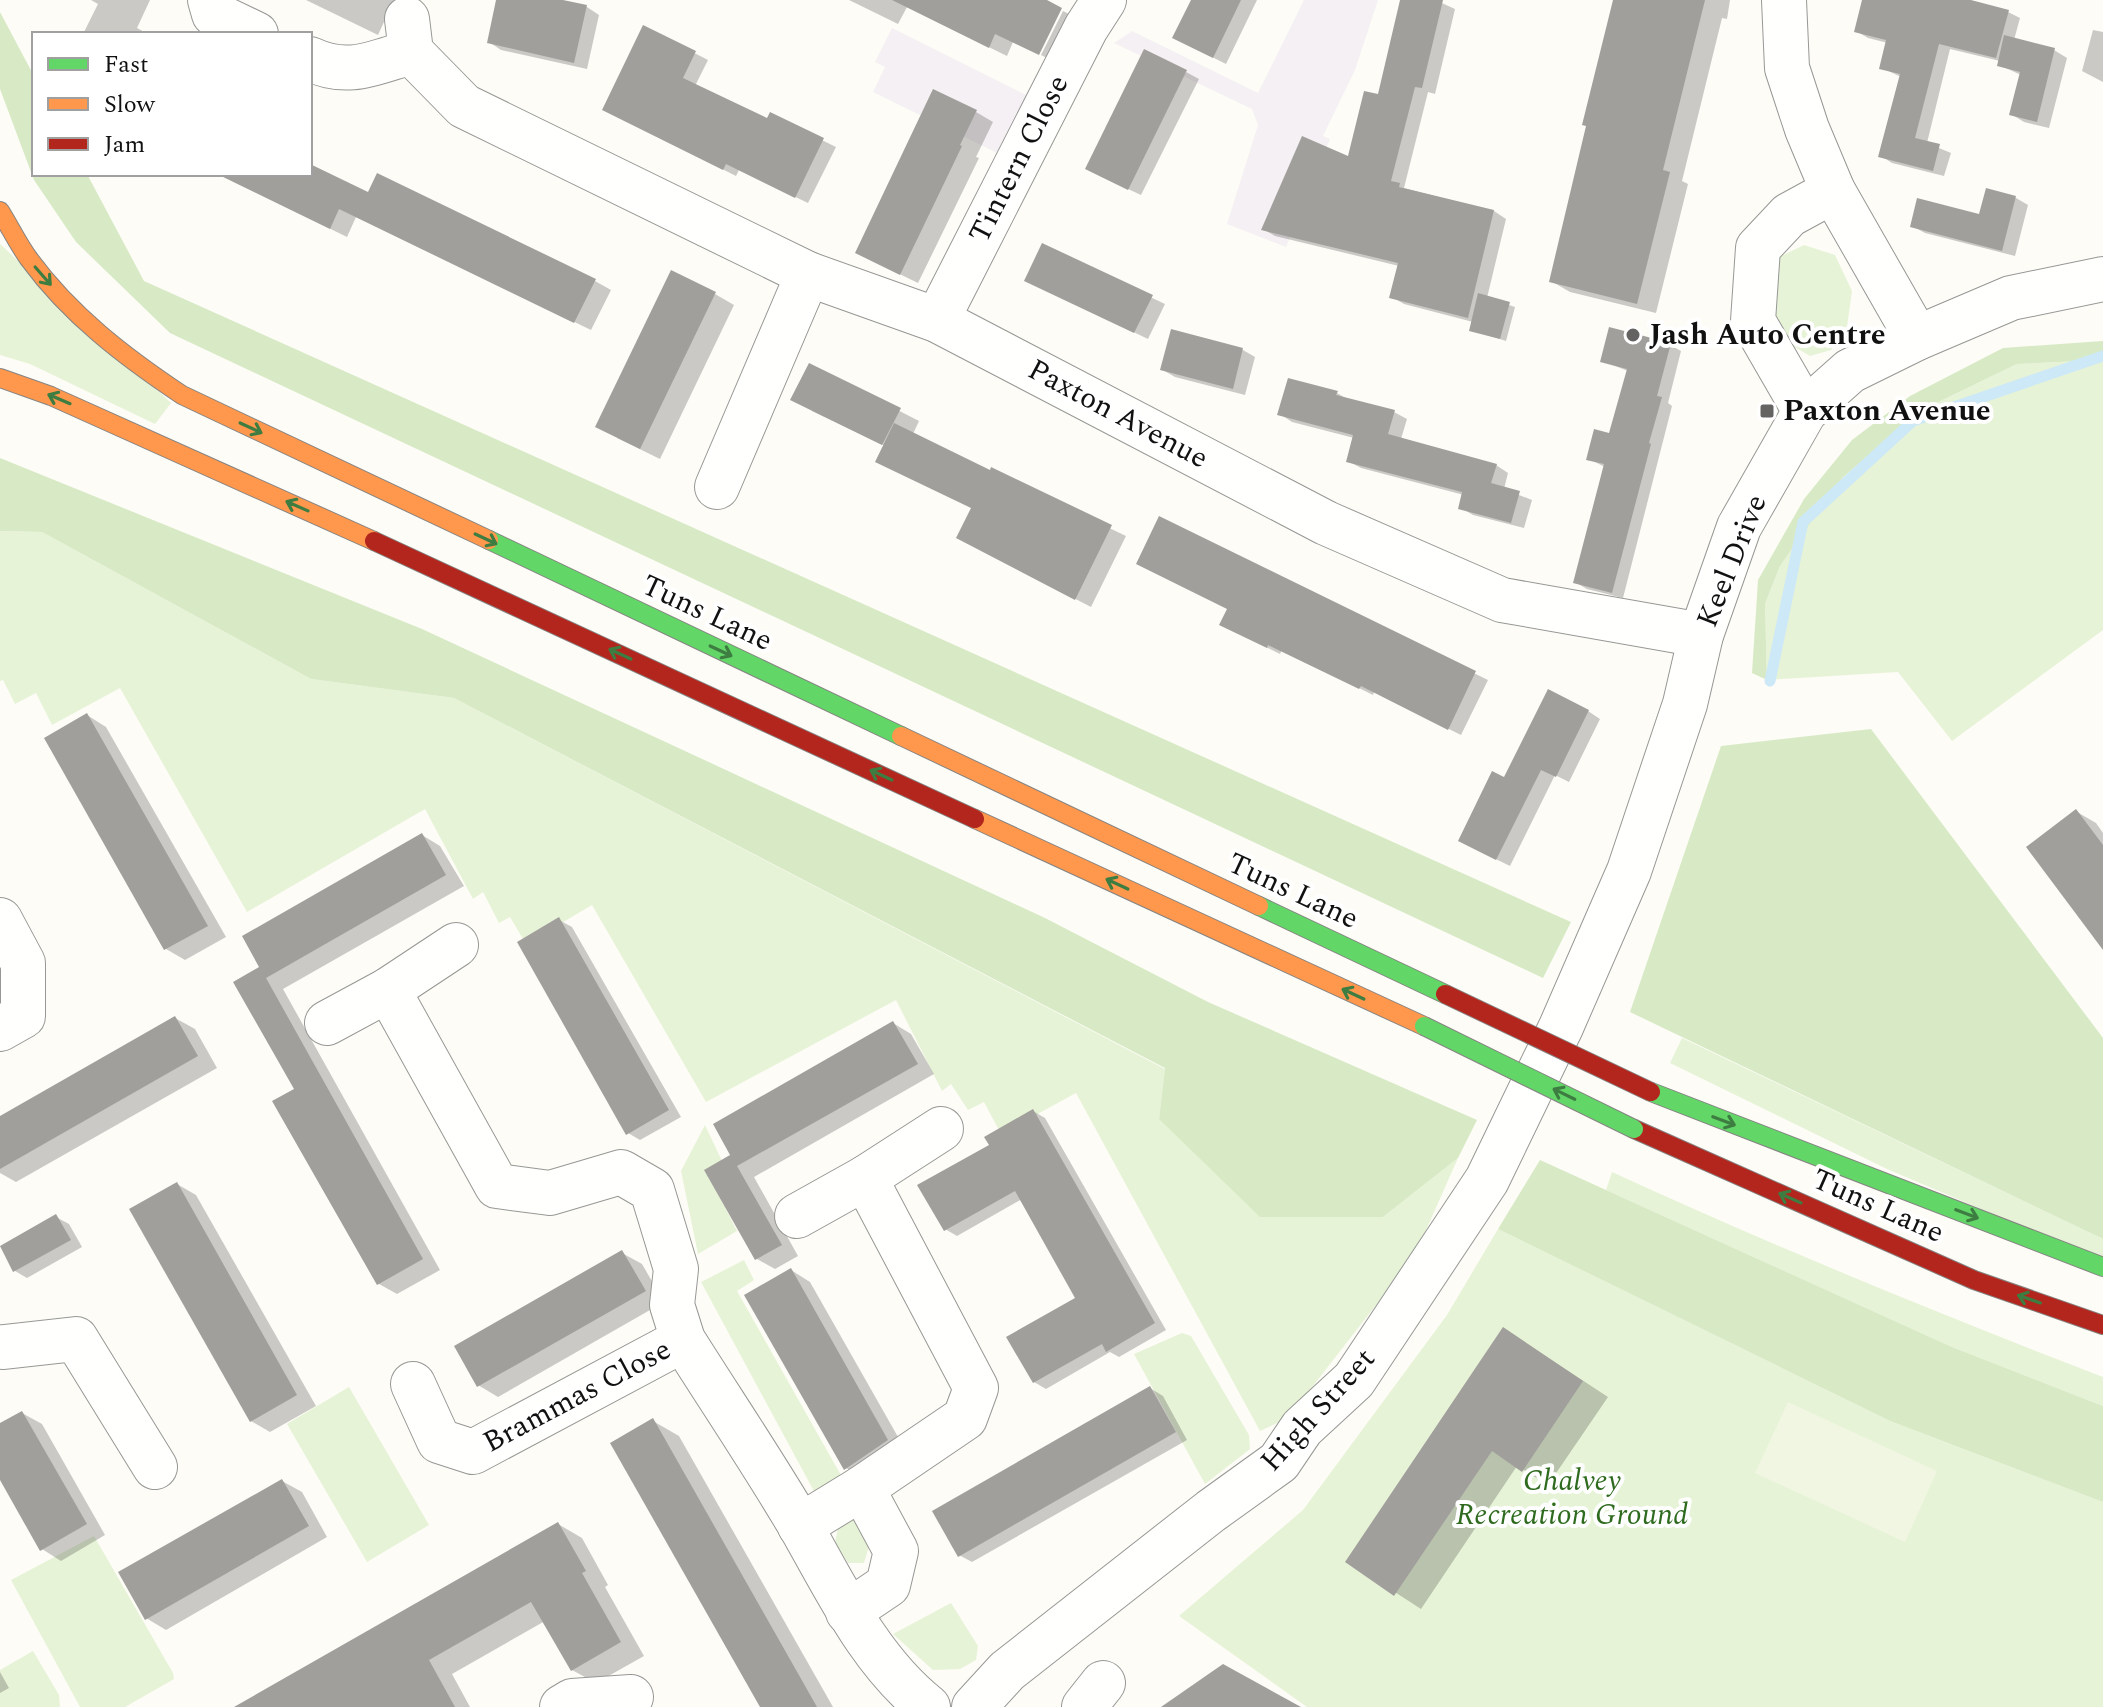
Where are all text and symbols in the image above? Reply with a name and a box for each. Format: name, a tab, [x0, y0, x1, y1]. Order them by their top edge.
legend	[32, 32, 312, 176]
text: Fast	[104, 47, 149, 83]
street label: Tintern Close	[957, 67, 1081, 251]
text: Slow	[104, 87, 156, 123]
text: Jam	[104, 127, 145, 163]
one-way arrow	[34, 265, 52, 286]
place label: Jash Auto Centre	[1649, 312, 1886, 358]
marker: Jash Auto Centre	[1624, 326, 1642, 344]
street label: Paxton Avenue	[1019, 347, 1217, 481]
place label: Paxton Avenue	[1783, 388, 1991, 434]
one-way arrow	[47, 391, 72, 406]
marker: Paxton Avenue	[1758, 402, 1776, 420]
one-way arrow	[238, 421, 262, 436]
street label: Keel Drive	[1684, 488, 1780, 634]
one-way arrow	[285, 497, 309, 512]
one-way arrow	[473, 532, 497, 547]
street label: Tuns Lane	[634, 563, 780, 663]
one-way arrow	[708, 644, 732, 659]
one-way arrow	[608, 646, 632, 661]
one-way arrow	[869, 767, 893, 782]
street label: Tuns Lane	[1220, 841, 1366, 941]
one-way arrow	[1105, 876, 1129, 891]
one-way arrow	[1341, 985, 1366, 1000]
one-way arrow	[1552, 1086, 1576, 1102]
one-way arrow	[1711, 1114, 1736, 1129]
street label: Tuns Lane	[1805, 1156, 1951, 1256]
one-way arrow	[1778, 1190, 1802, 1205]
one-way arrow	[1954, 1208, 1979, 1223]
one-way arrow	[2017, 1291, 2042, 1306]
street label: Brammas Close	[475, 1327, 679, 1465]
street label: High Street	[1250, 1338, 1386, 1482]
park label: Chalvey Recreation Ground	[1456, 1458, 1688, 1538]

